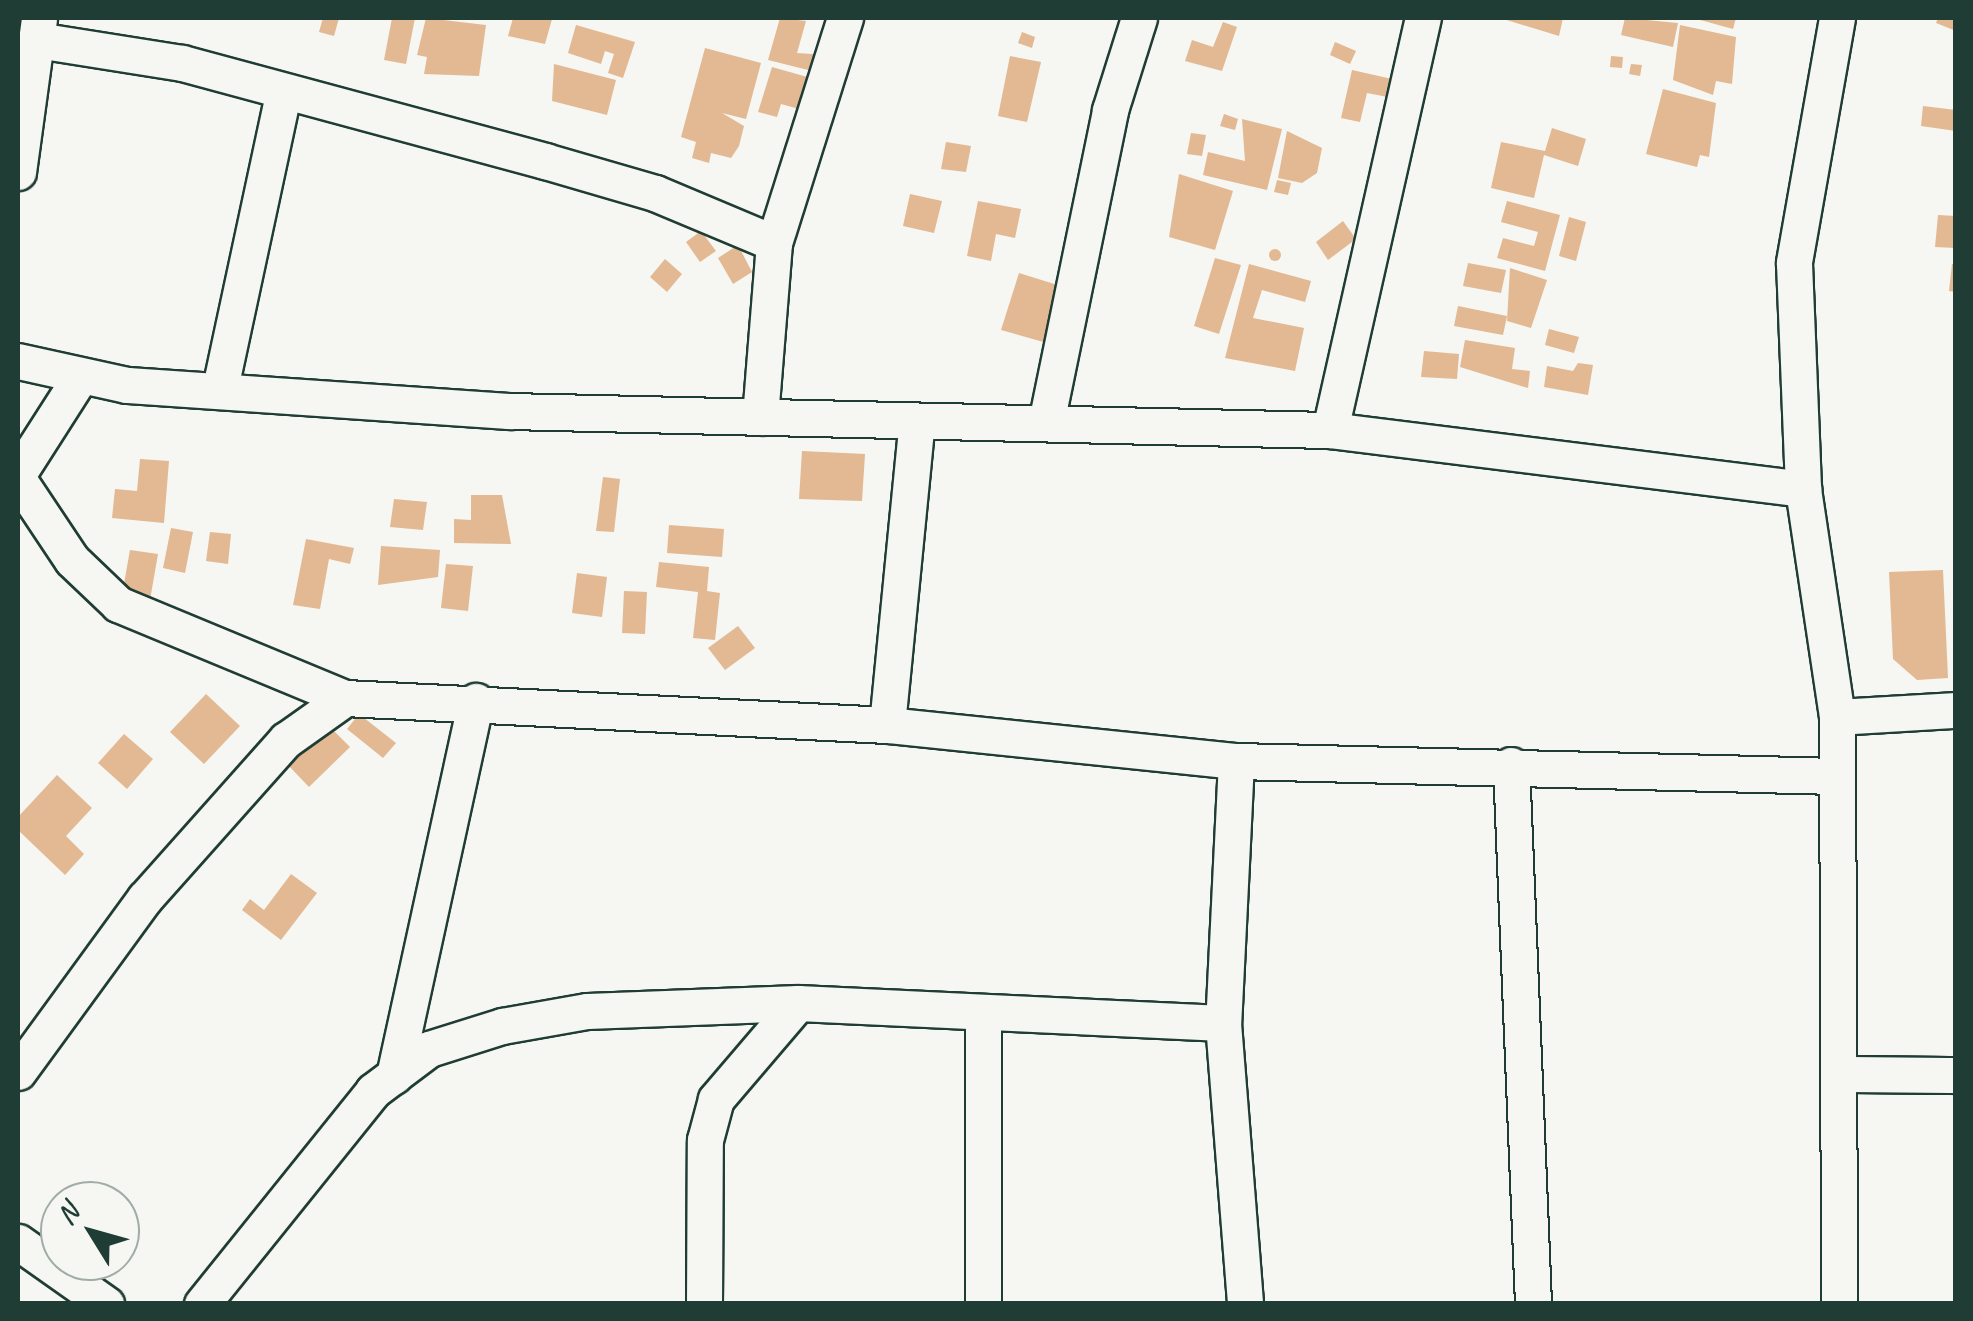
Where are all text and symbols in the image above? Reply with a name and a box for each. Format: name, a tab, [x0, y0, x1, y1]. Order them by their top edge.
north arrow	[40, 1181, 140, 1281]
text: N	[48, 1196, 86, 1231]

